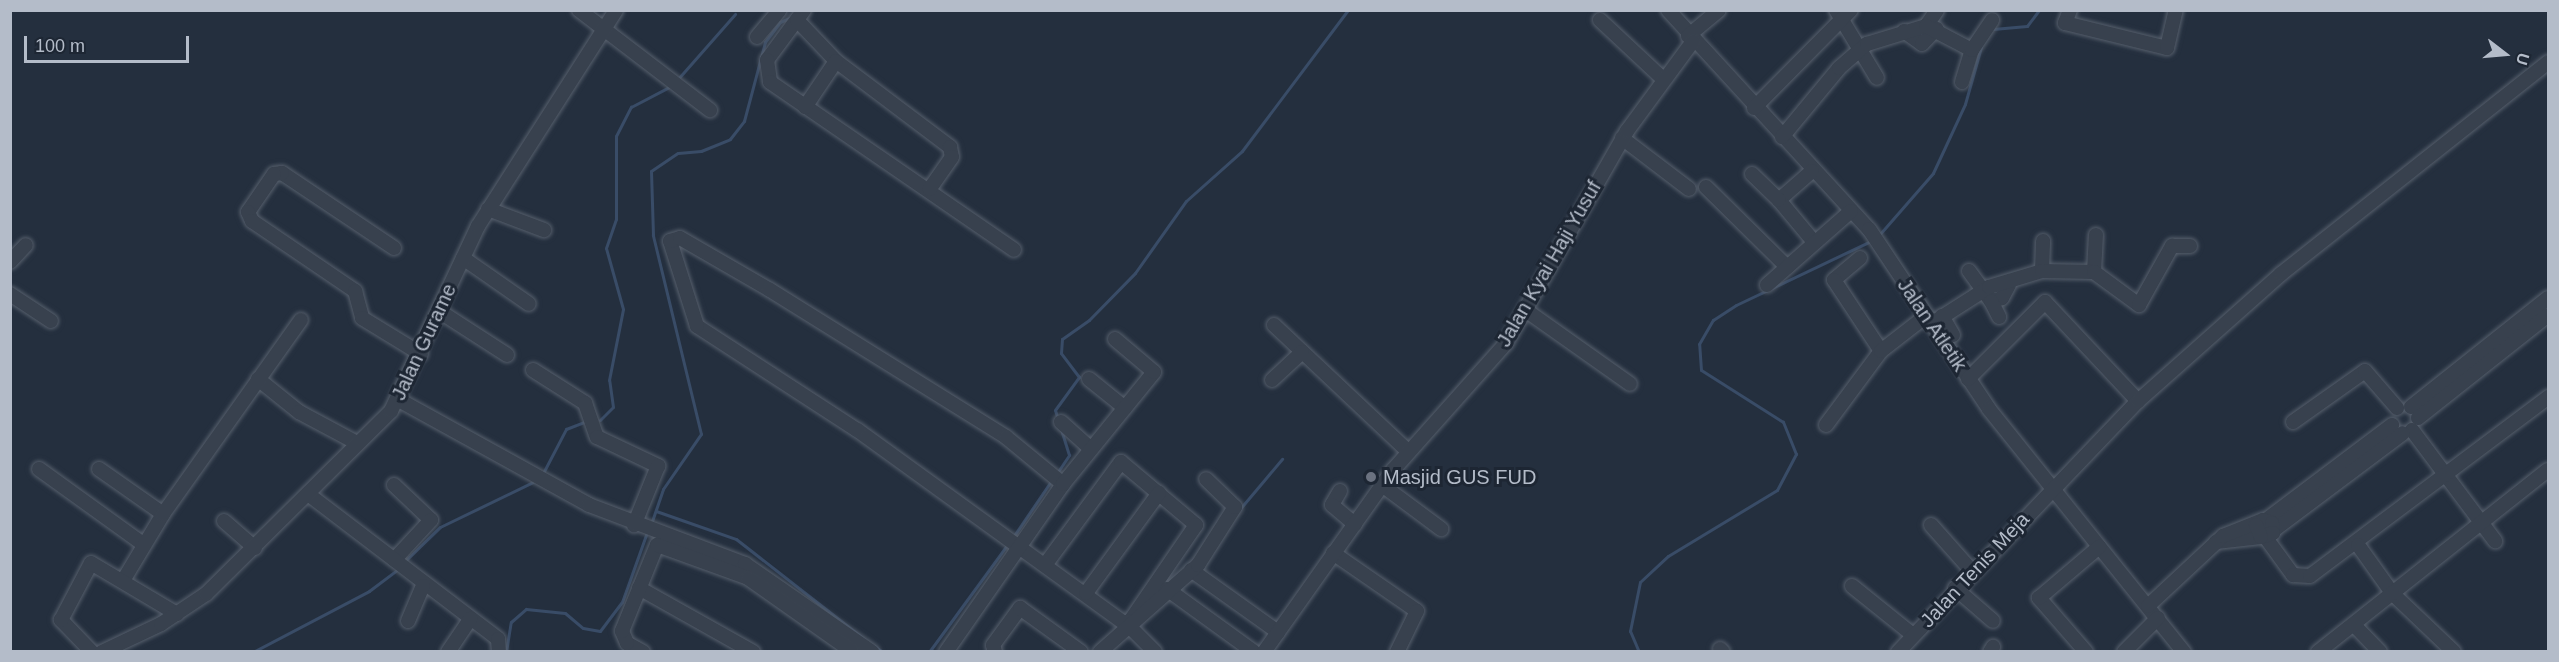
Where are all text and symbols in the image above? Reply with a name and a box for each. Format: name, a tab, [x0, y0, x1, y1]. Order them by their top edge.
scale bar	[27, 24, 192, 62]
north arrow	[2475, 24, 2535, 84]
text: 100 m	[35, 36, 85, 56]
text: U	[2513, 51, 2533, 67]
street label: Jalan Kyai Haji Yusuf	[1492, 177, 1606, 351]
street label: Jalan Atletik	[1892, 274, 1972, 376]
street label: Jalan Gurame	[387, 280, 461, 404]
place label: Masjid GUS FUD	[1383, 465, 1536, 489]
marker: Masjid GUS FUD	[1364, 470, 1378, 484]
street label: Jalan Tenis Meja	[1915, 507, 2035, 633]

